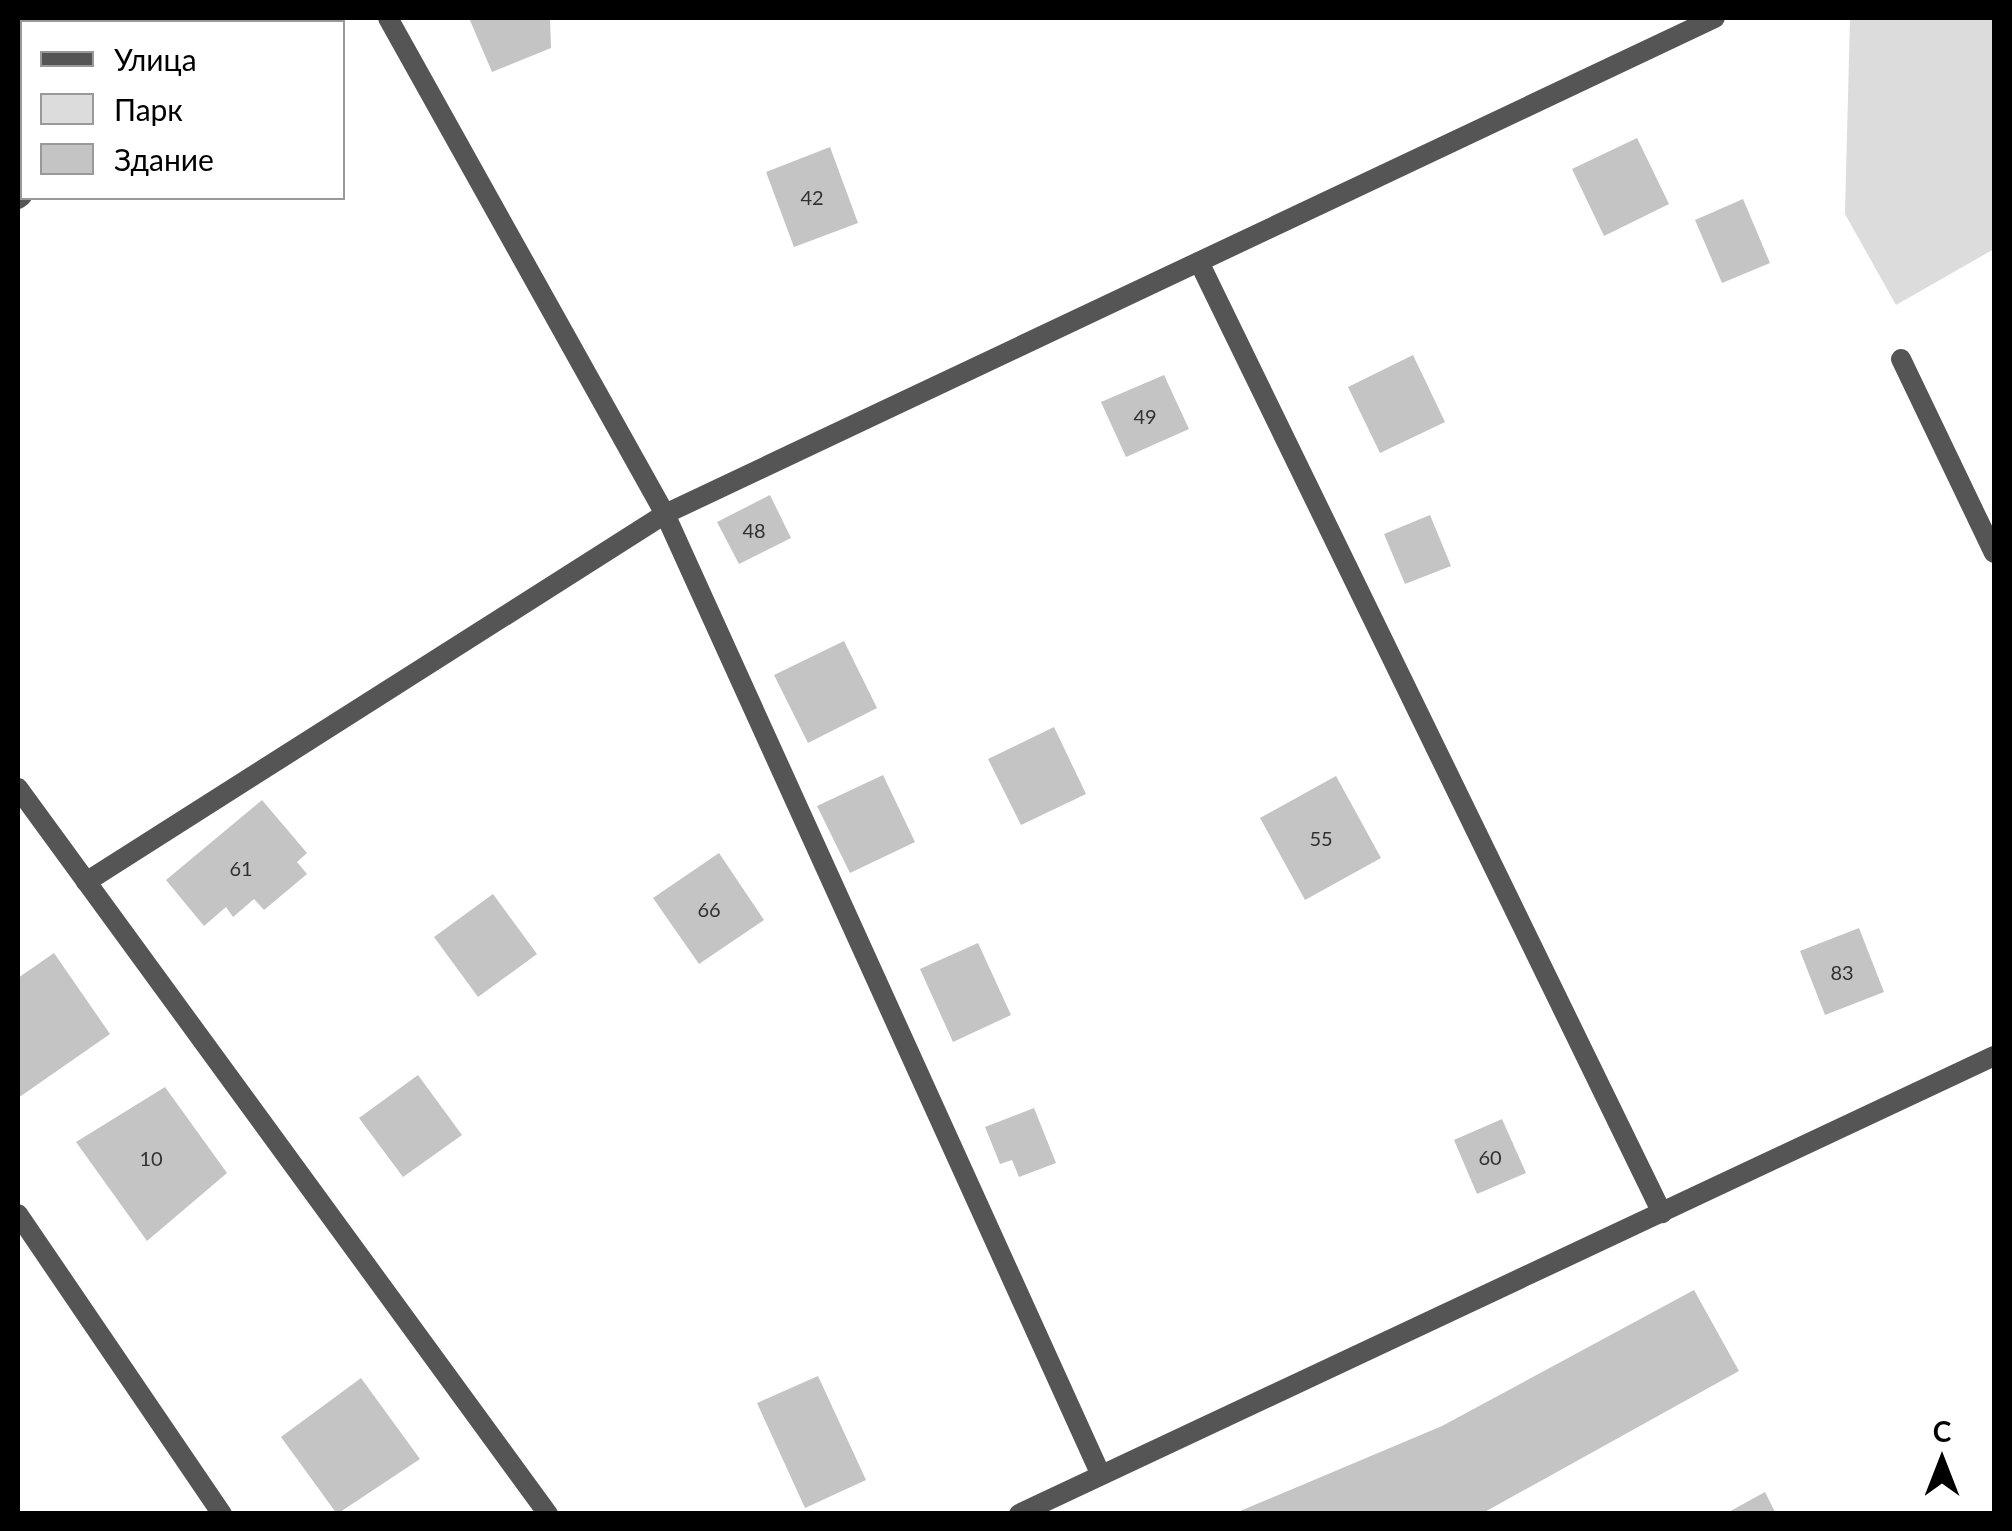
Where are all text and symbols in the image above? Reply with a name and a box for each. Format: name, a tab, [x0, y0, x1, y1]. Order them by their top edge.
legend	[20, 20, 345, 200]
text: Улица	[114, 41, 197, 77]
text: Парк	[114, 91, 183, 127]
text: Здание	[114, 141, 214, 177]
house number: 42	[800, 185, 824, 209]
house number: 49	[1133, 404, 1157, 428]
house number: 48	[742, 518, 766, 542]
house number: 55	[1309, 826, 1333, 850]
house number: 61	[229, 856, 253, 880]
house number: 66	[697, 897, 721, 921]
house number: 83	[1830, 960, 1854, 984]
house number: 60	[1478, 1145, 1502, 1169]
house number: 10	[139, 1146, 163, 1170]
north arrow	[1892, 1411, 1992, 1511]
text: С	[1933, 1414, 1951, 1448]

